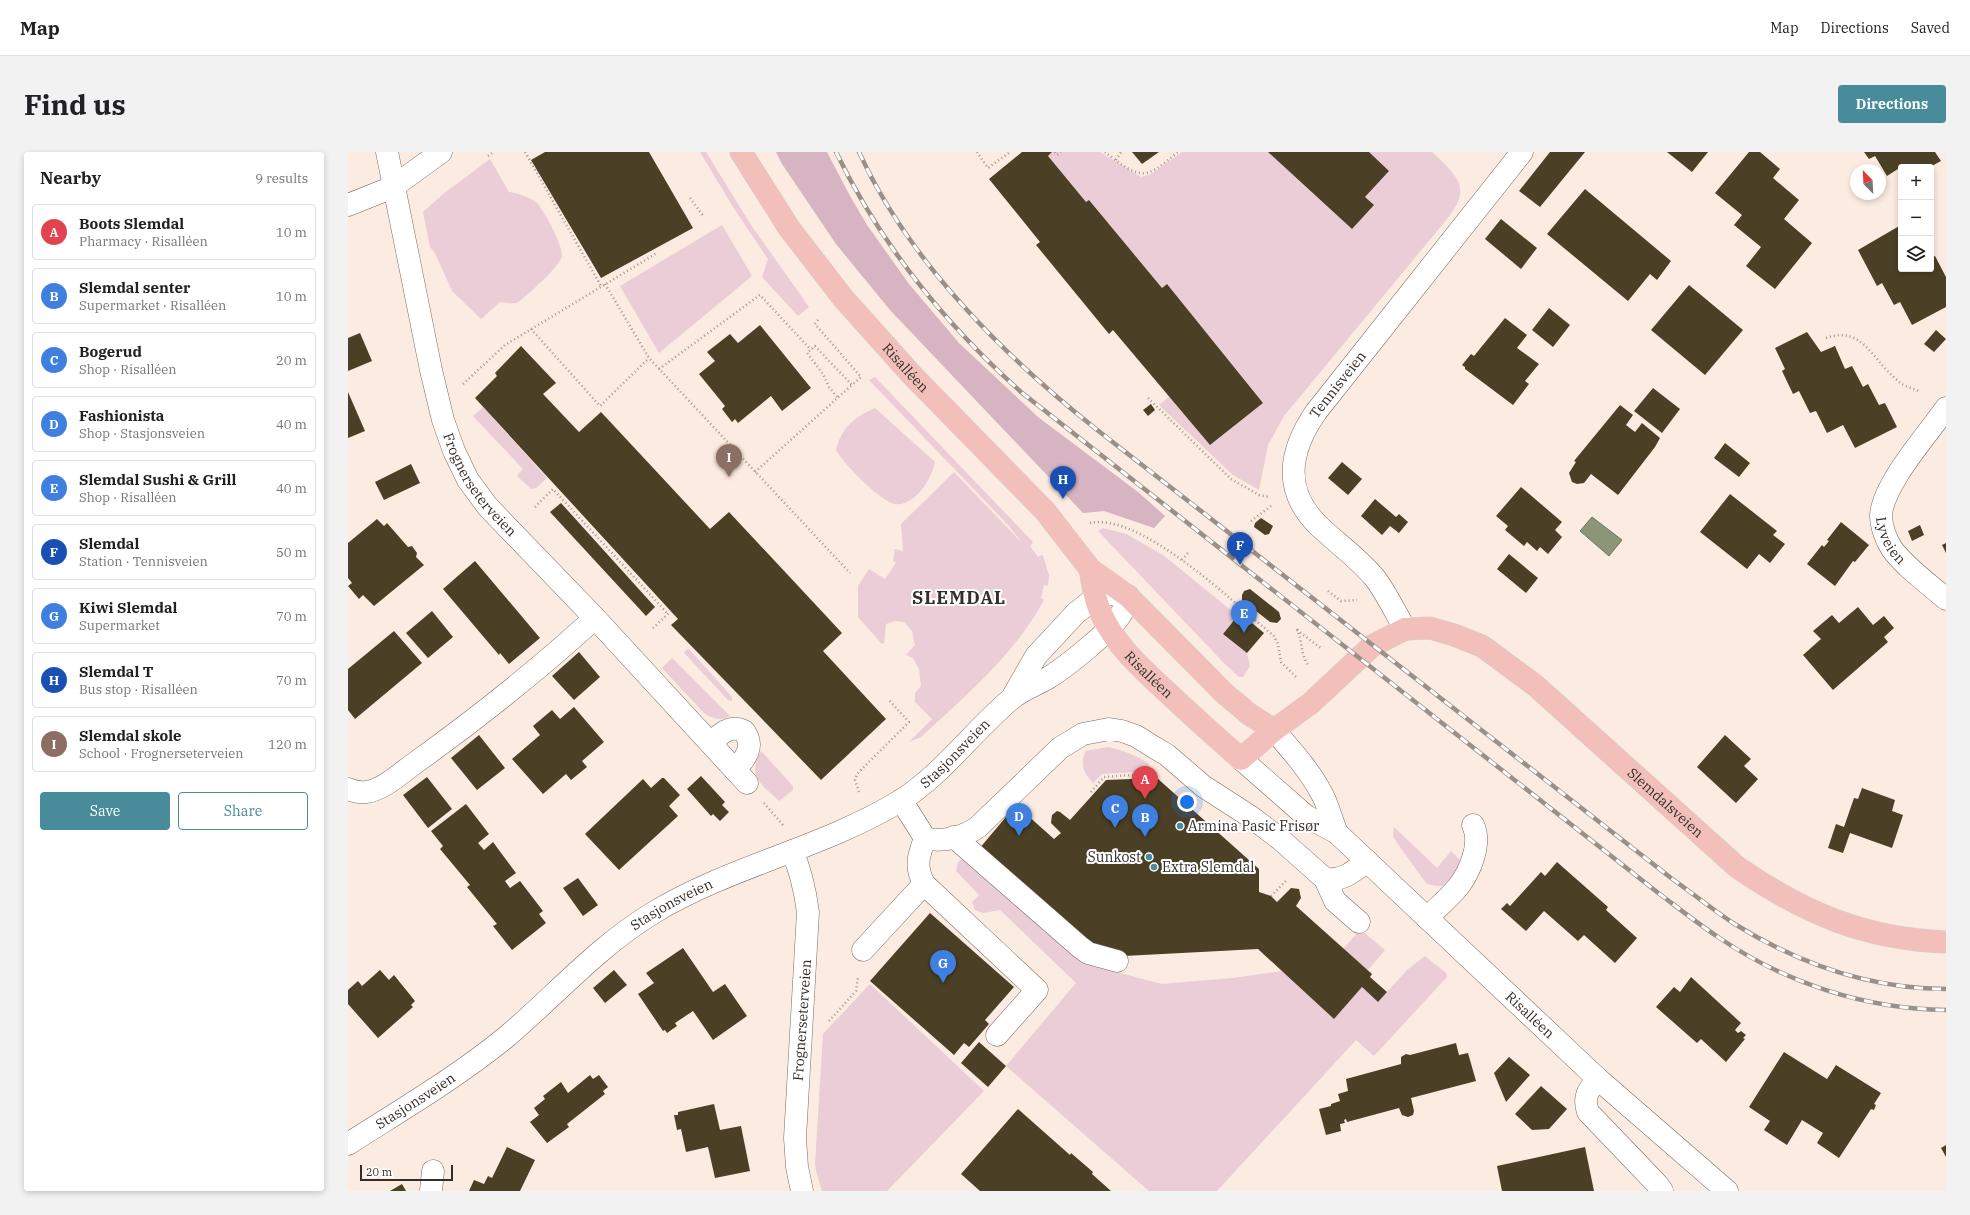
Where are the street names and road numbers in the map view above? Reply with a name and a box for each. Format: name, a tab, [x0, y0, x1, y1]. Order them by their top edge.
street label: Risalléen	[879, 339, 933, 396]
street label: Tennisveien	[1305, 347, 1370, 422]
street label: Frognerseterveien	[439, 430, 521, 540]
street label: Lyveien	[1872, 516, 1910, 568]
street label: Risalléen	[1121, 647, 1177, 702]
street label: Stasjonsveien	[916, 715, 994, 792]
street label: Slemdalsveien	[1624, 764, 1707, 842]
street label: Stasjonsveien	[627, 875, 715, 934]
street label: Frognerseterveien	[789, 959, 815, 1081]
street label: Risalléen	[1502, 988, 1558, 1042]
street label: Stasjonsveien	[372, 1069, 459, 1133]

